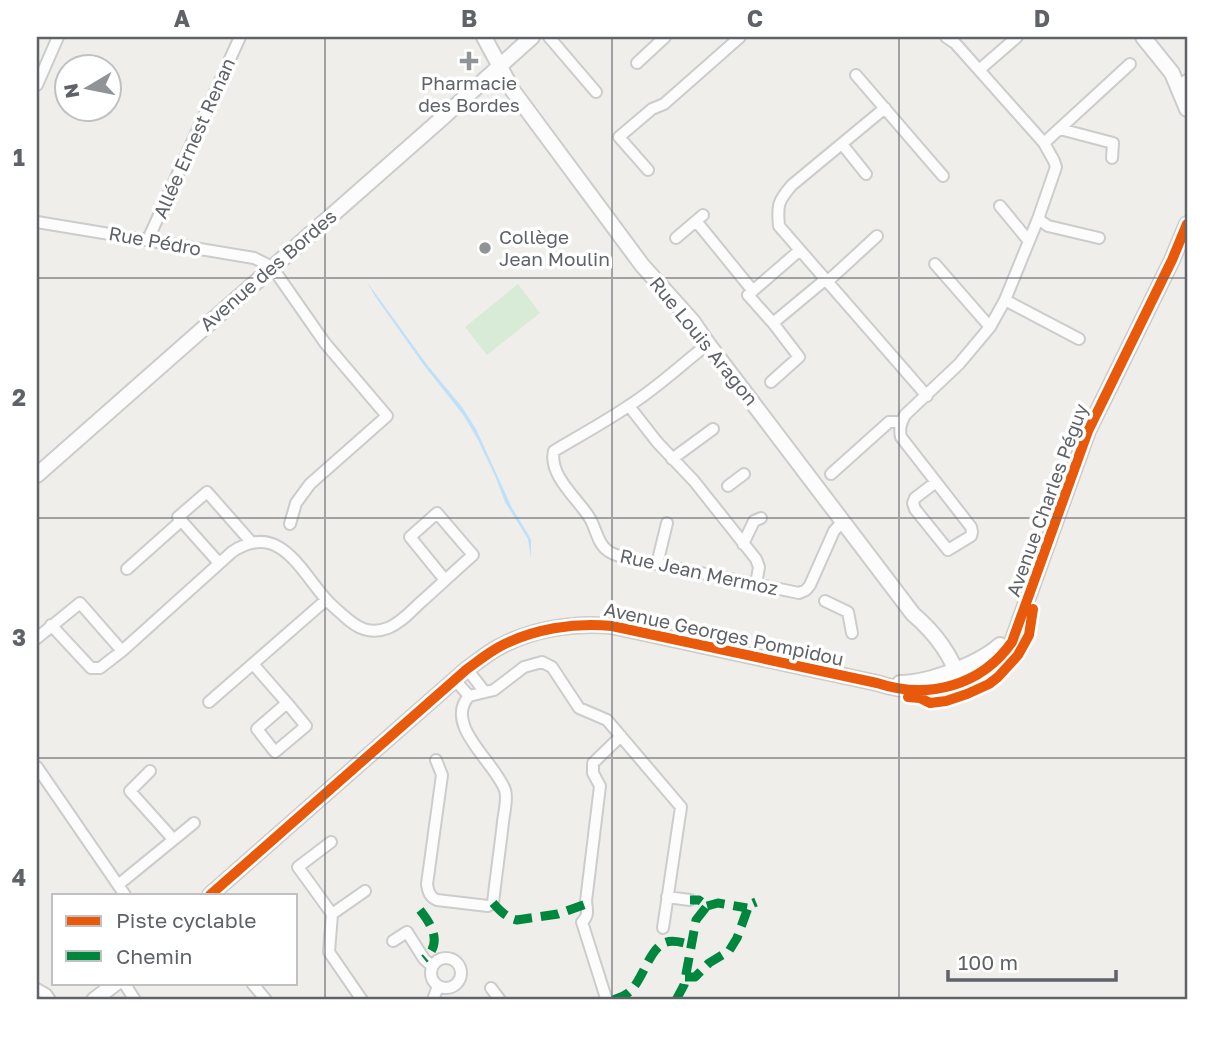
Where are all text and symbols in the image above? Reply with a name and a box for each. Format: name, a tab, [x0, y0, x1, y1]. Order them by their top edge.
text: A	[174, 4, 191, 32]
text: B	[461, 4, 477, 32]
text: C	[747, 4, 763, 32]
text: D	[1034, 4, 1050, 32]
north arrow	[52, 52, 122, 122]
marker: Pharmacie des Bordes	[461, 53, 477, 69]
street label: Allée Ernest Renan	[148, 54, 239, 222]
place label: Pharmacie des Bordes	[418, 71, 520, 116]
text: N	[58, 82, 83, 100]
text: 1	[13, 143, 25, 171]
street label: Avenue des Bordes	[195, 204, 341, 335]
street label: Rue Pédro	[107, 221, 203, 260]
place label: Collège Jean Moulin	[499, 225, 610, 270]
marker: Collège Jean Moulin	[477, 240, 493, 256]
street label: Rue Louis Aragon	[646, 272, 763, 410]
text: 2	[12, 383, 26, 411]
street label: Avenue Charles Péguy	[1001, 400, 1092, 599]
street label: Rue Jean Mermoz	[618, 544, 780, 600]
street label: Avenue Georges Pompidou	[602, 597, 846, 670]
text: 3	[12, 623, 26, 651]
text: 4	[12, 863, 26, 891]
legend	[52, 894, 298, 984]
text: Piste cyclable	[116, 907, 256, 933]
scale bar	[948, 939, 1116, 983]
text: Chemin	[116, 943, 193, 969]
text: 100 m	[958, 949, 1018, 975]

